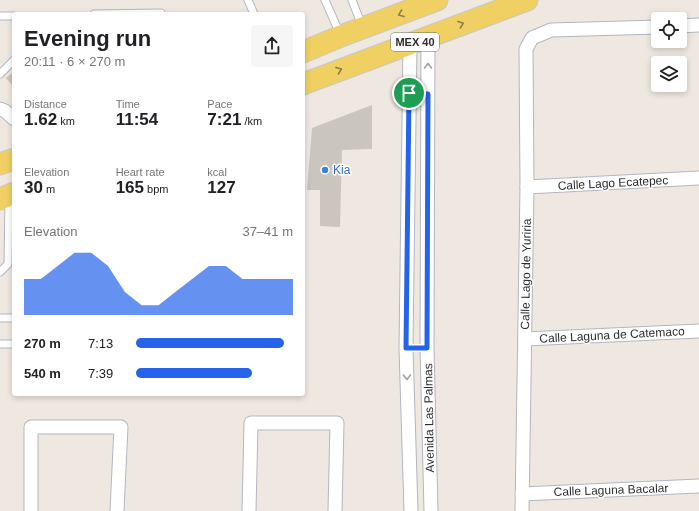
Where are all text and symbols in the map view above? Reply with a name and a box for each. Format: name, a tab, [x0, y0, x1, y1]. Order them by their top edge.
one-way arrow	[397, 9, 405, 17]
map controls	[651, 12, 687, 92]
button: locate	[651, 12, 687, 48]
one-way arrow	[458, 21, 465, 29]
button: share	[251, 25, 293, 67]
text: Evening run	[24, 26, 151, 51]
road number: MEX 40	[391, 33, 439, 51]
text: 20:11 · 6 × 270 m	[24, 54, 125, 69]
button: layers	[651, 56, 687, 92]
one-way arrow	[424, 63, 432, 69]
one-way arrow	[336, 66, 343, 74]
pin	[392, 76, 426, 110]
icon: arrive	[398, 82, 420, 104]
text: Distance	[24, 98, 67, 110]
text: Time	[116, 98, 140, 110]
text: Pace	[207, 98, 232, 110]
text: 1.62	[24, 110, 57, 129]
text: 11:54	[116, 110, 158, 129]
text: 7:21	[207, 110, 241, 129]
text: km	[57, 115, 75, 127]
text: /km	[241, 115, 262, 127]
place label: Kia	[333, 163, 351, 177]
marker: Kia	[320, 165, 330, 175]
text: Elevation	[24, 166, 69, 178]
text: Heart rate	[116, 166, 165, 178]
text: kcal	[207, 166, 227, 178]
street label: Calle Lago Ecatepec	[557, 173, 669, 193]
text: 30	[24, 178, 43, 197]
text: 165	[116, 178, 144, 197]
text: 127	[207, 178, 236, 197]
text: m	[43, 183, 55, 195]
text: bpm	[144, 183, 169, 195]
street label: Calle Lago de Yuriria	[518, 218, 534, 330]
text: Elevation	[24, 224, 77, 239]
text: 37–41 m	[242, 224, 293, 239]
street label: Calle Laguna de Catemaco	[539, 324, 685, 346]
text: 270 m	[24, 336, 61, 351]
text: 7:13	[88, 336, 113, 351]
street label: Avenida Las Palmas	[421, 363, 437, 473]
text: 540 m	[24, 366, 61, 381]
text: 7:39	[88, 366, 113, 381]
one-way arrow	[403, 374, 411, 380]
street label: Calle Laguna Bacalar	[553, 481, 669, 499]

